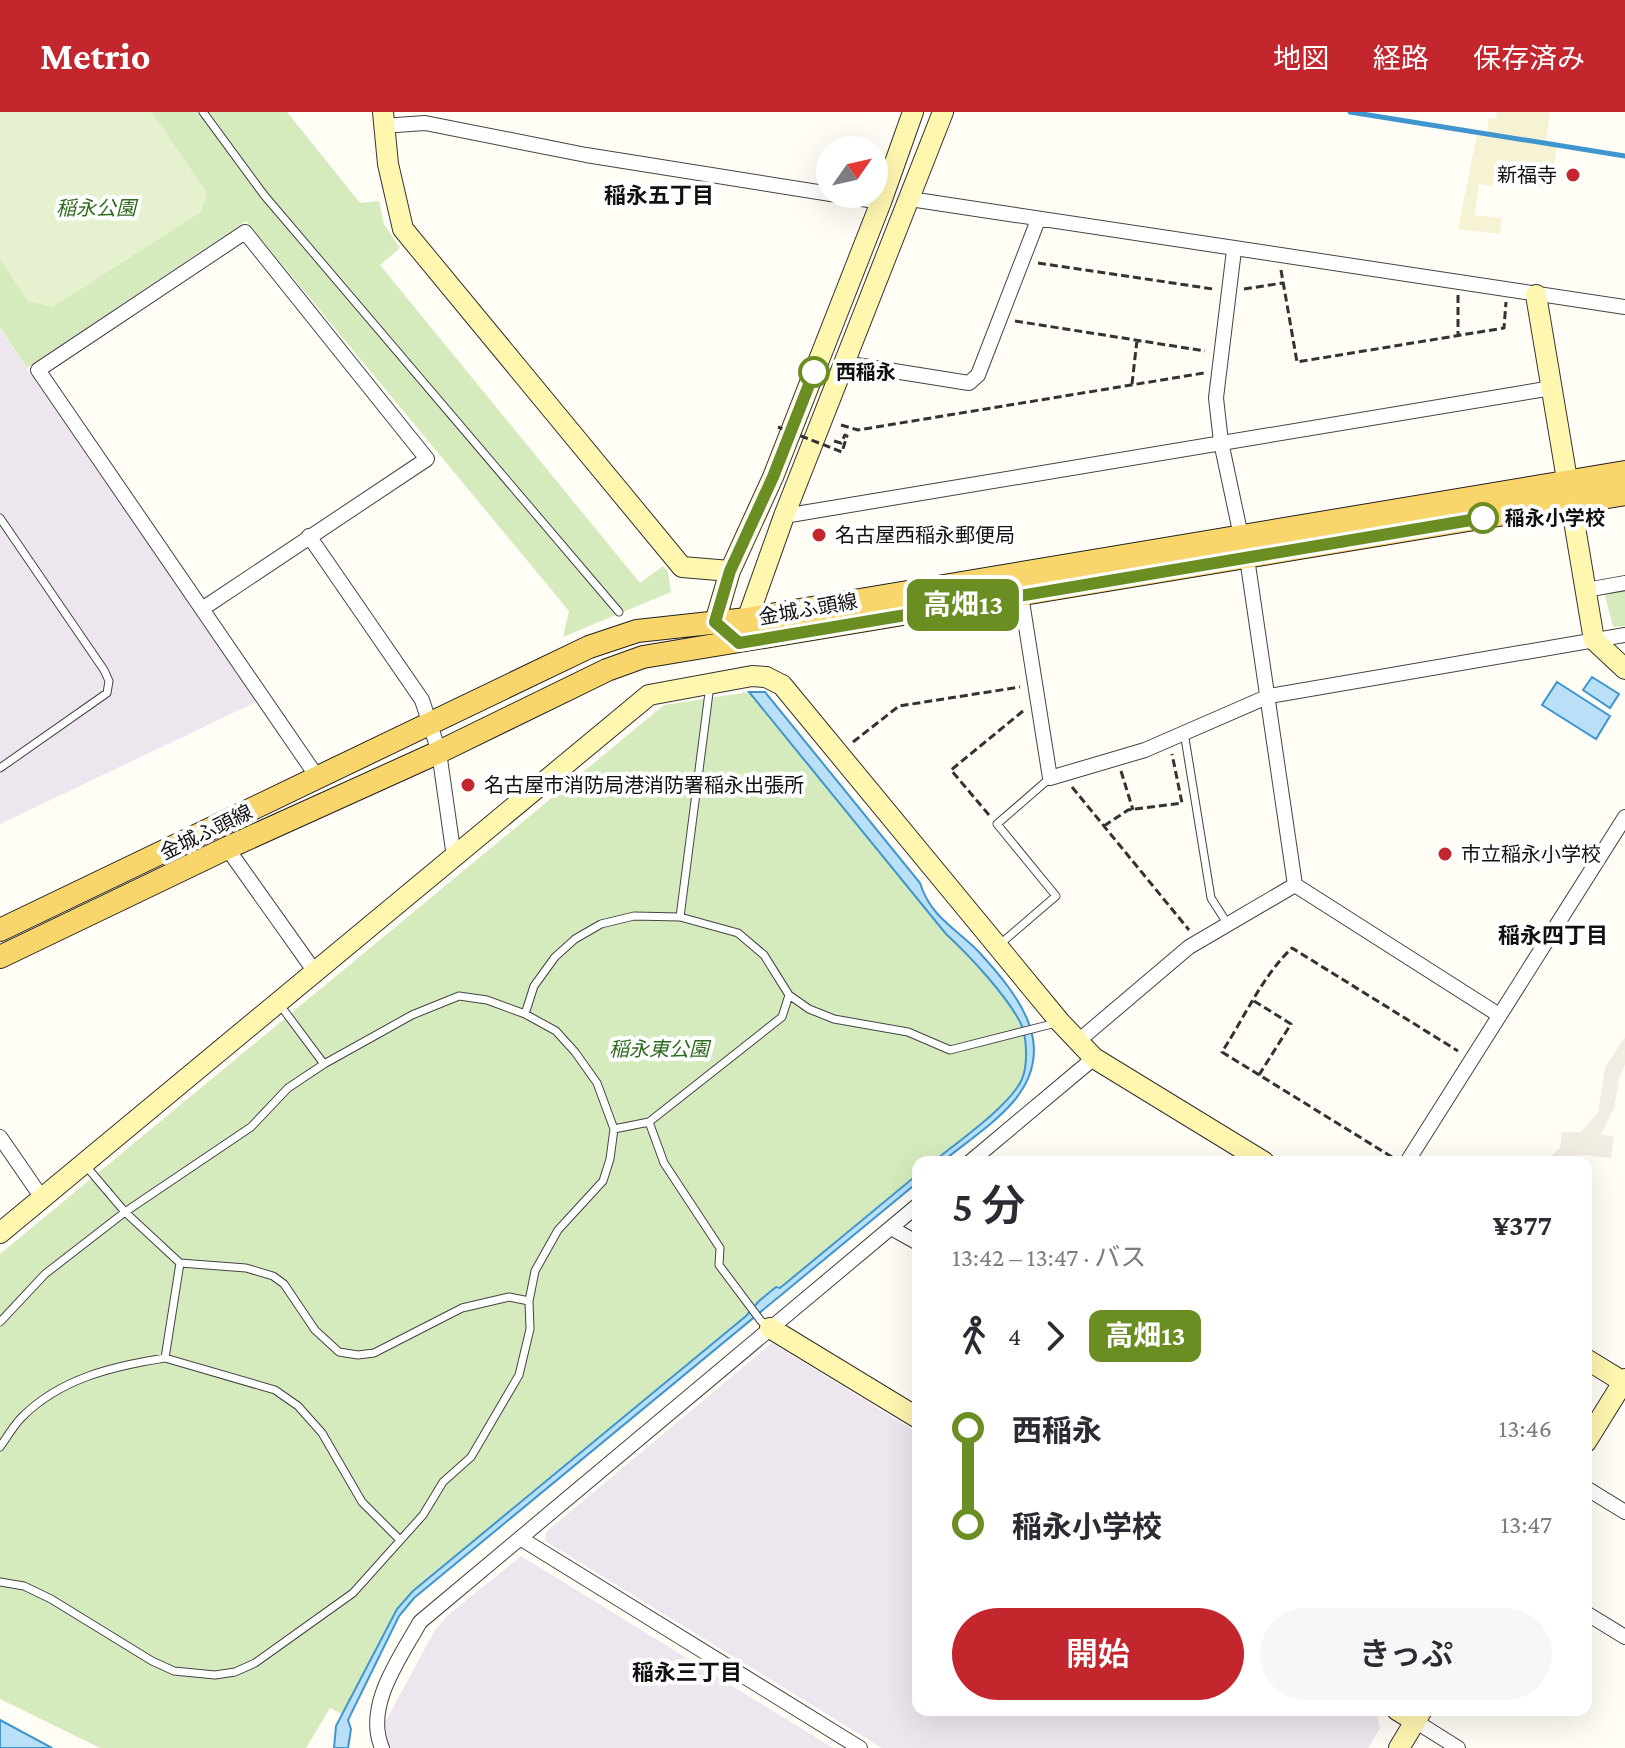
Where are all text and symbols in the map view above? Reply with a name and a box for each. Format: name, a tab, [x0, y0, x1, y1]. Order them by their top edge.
text: Metrio	[40, 35, 150, 77]
text: 地図	[1273, 43, 1329, 74]
text: 経路	[1373, 43, 1429, 74]
text: 保存済み	[1473, 43, 1585, 74]
north arrow	[816, 136, 888, 208]
map controls	[816, 136, 888, 208]
place label: 新福寺	[1497, 164, 1557, 186]
marker: 新福寺	[1564, 166, 1582, 184]
district label: 稲永五丁目	[604, 183, 714, 208]
park label: 稲永公園	[56, 197, 139, 219]
marker: 西稲永	[799, 357, 829, 387]
place label: 西稲永	[836, 361, 896, 383]
marker: 稲永小学校	[1468, 503, 1498, 533]
place label: 稲永小学校	[1505, 507, 1605, 529]
place label: 名古屋西稲永郵便局	[835, 524, 1015, 546]
marker: 名古屋西稲永郵便局	[810, 526, 828, 544]
line badge: 高畑13	[907, 579, 1019, 631]
street label: 金城ふ頭線	[757, 589, 859, 629]
text: 高畑13	[923, 589, 1003, 620]
place label: 名古屋市消防局港消防署稲永出張所	[484, 774, 804, 796]
marker: 名古屋市消防局港消防署稲永出張所	[459, 776, 477, 794]
street label: 金城ふ頭線	[156, 800, 256, 864]
place label: 市立稲永小学校	[1461, 843, 1601, 865]
marker: 市立稲永小学校	[1436, 845, 1454, 863]
district label: 稲永四丁目	[1498, 923, 1608, 948]
park label: 稲永東公園	[609, 1038, 712, 1060]
text: 5 分	[952, 1182, 1026, 1230]
text: ¥377	[1493, 1208, 1552, 1241]
text: 13:42 – 13:47 · バス	[952, 1243, 1146, 1272]
icon: walk	[952, 1314, 996, 1358]
icon: forward	[1033, 1314, 1077, 1358]
text: 高畑13	[1105, 1320, 1185, 1351]
text: 4	[1008, 1322, 1021, 1351]
text: 西稲永	[1012, 1414, 1102, 1447]
text: 13:46	[1499, 1414, 1552, 1443]
text: 稲永小学校	[1012, 1510, 1162, 1543]
text: 13:47	[1500, 1510, 1552, 1539]
button: 開始	[952, 1608, 1244, 1700]
button: きっぷ	[1260, 1608, 1552, 1700]
district label: 稲永三丁目	[632, 1660, 742, 1685]

